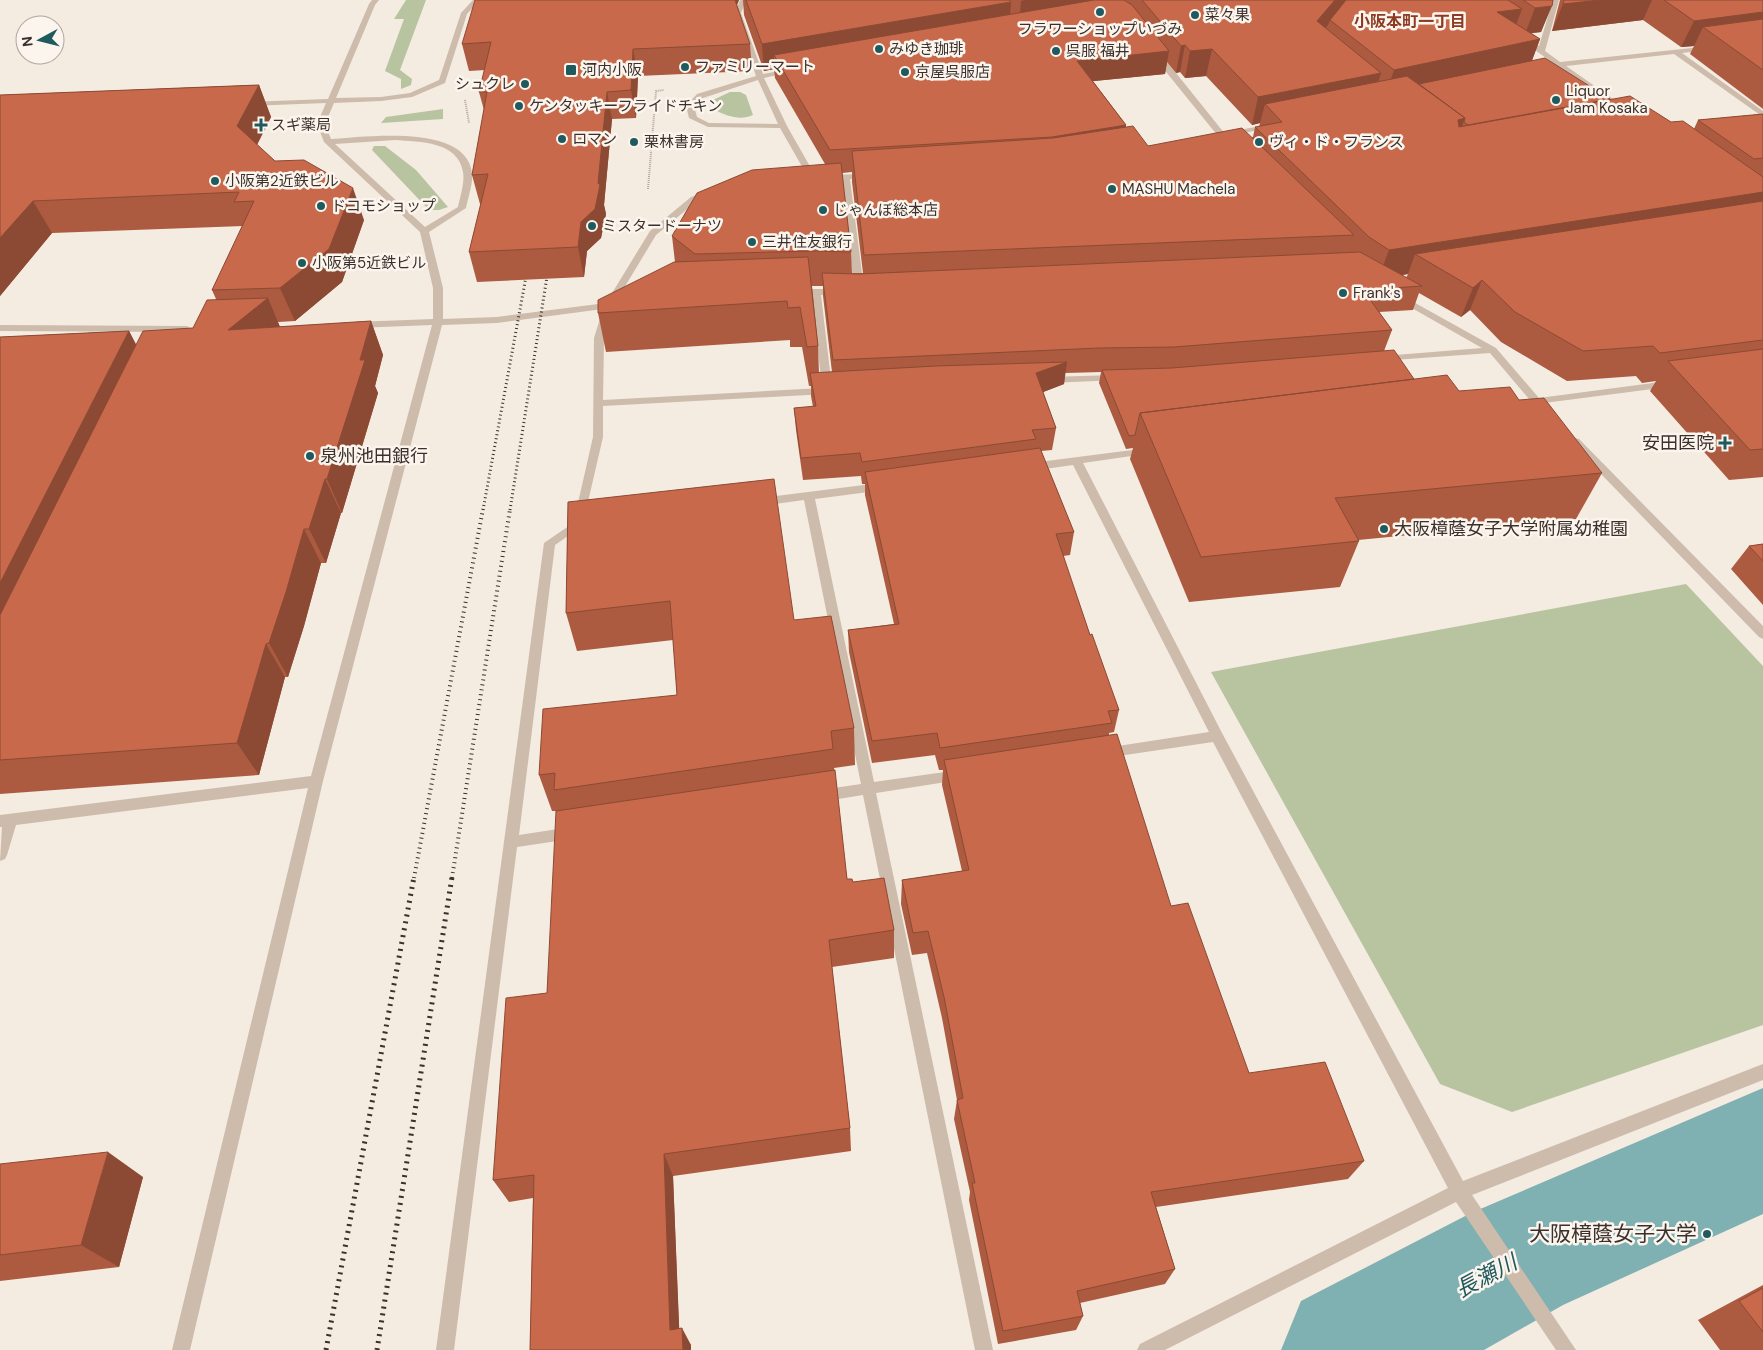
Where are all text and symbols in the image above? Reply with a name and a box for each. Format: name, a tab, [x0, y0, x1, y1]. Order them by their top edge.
place label: 菜々果	[1205, 5, 1250, 25]
marker: フラワーショップいづみ	[1094, 6, 1106, 18]
marker: 菜々果	[1189, 9, 1201, 21]
district label: 小阪本町一丁目	[1354, 11, 1466, 32]
north arrow	[15, 15, 65, 65]
place label: フラワーショップいづみ	[1018, 19, 1182, 39]
text: N	[18, 35, 37, 48]
place label: みゆき珈琲	[889, 39, 964, 59]
place label: 呉服 福井	[1066, 41, 1130, 61]
marker: みゆき珈琲	[873, 43, 885, 55]
marker: 呉服 福井	[1050, 45, 1062, 57]
place label: ファミリーマート	[695, 57, 815, 77]
place label: 河内小阪	[582, 60, 642, 80]
marker: ファミリーマート	[679, 61, 691, 73]
place label: 京屋呉服店	[915, 62, 990, 82]
marker: 河内小阪	[564, 63, 578, 77]
marker: 京屋呉服店	[899, 66, 911, 78]
place label: シュクレ	[455, 74, 515, 94]
marker: シュクレ	[519, 78, 531, 90]
place label: Liquor Jam Kosaka	[1566, 81, 1648, 118]
marker: Liquor Jam Kosaka	[1550, 94, 1562, 106]
place label: ケンタッキーフライドチキン	[529, 96, 722, 116]
marker: ケンタッキーフライドチキン	[513, 100, 525, 112]
place label: スギ薬局	[271, 115, 331, 135]
marker: スギ薬局	[255, 119, 267, 131]
place label: ロマン	[572, 129, 617, 149]
place label: 栗林書房	[644, 132, 704, 152]
place label: ヴィ・ド・フランス	[1269, 132, 1404, 152]
marker: ロマン	[556, 133, 568, 145]
marker: 栗林書房	[628, 136, 640, 148]
marker: ヴィ・ド・フランス	[1253, 136, 1265, 148]
place label: 小阪第2近鉄ビル	[225, 171, 339, 191]
marker: 小阪第2近鉄ビル	[209, 175, 221, 187]
place label: MASHU Machela	[1122, 179, 1235, 199]
marker: MASHU Machela	[1106, 183, 1118, 195]
place label: ドコモショップ	[331, 196, 436, 216]
marker: ドコモショップ	[315, 200, 327, 212]
place label: じゃんぼ総本店	[833, 200, 938, 220]
marker: じゃんぼ総本店	[817, 204, 829, 216]
place label: ミスタードーナツ	[602, 216, 722, 236]
marker: ミスタードーナツ	[586, 220, 598, 232]
place label: 三井住友銀行	[762, 232, 852, 252]
marker: 三井住友銀行	[746, 236, 758, 248]
place label: 小阪第5近鉄ビル	[312, 253, 426, 273]
marker: 小阪第5近鉄ビル	[296, 257, 308, 269]
place label: Frank's	[1353, 283, 1401, 303]
marker: Frank's	[1337, 287, 1349, 299]
place label: 安田医院	[1642, 431, 1714, 455]
marker: 安田医院	[1718, 436, 1732, 450]
place label: 泉州池田銀行	[320, 444, 428, 468]
marker: 泉州池田銀行	[304, 450, 316, 462]
place label: 大阪樟蔭女子大学附属幼稚園	[1394, 517, 1628, 541]
marker: 大阪樟蔭女子大学附属幼稚園	[1378, 523, 1390, 535]
place label: 大阪樟蔭女子大学	[1529, 1220, 1697, 1248]
marker: 大阪樟蔭女子大学	[1701, 1228, 1713, 1240]
water label: 長瀬川	[1450, 1247, 1524, 1304]

